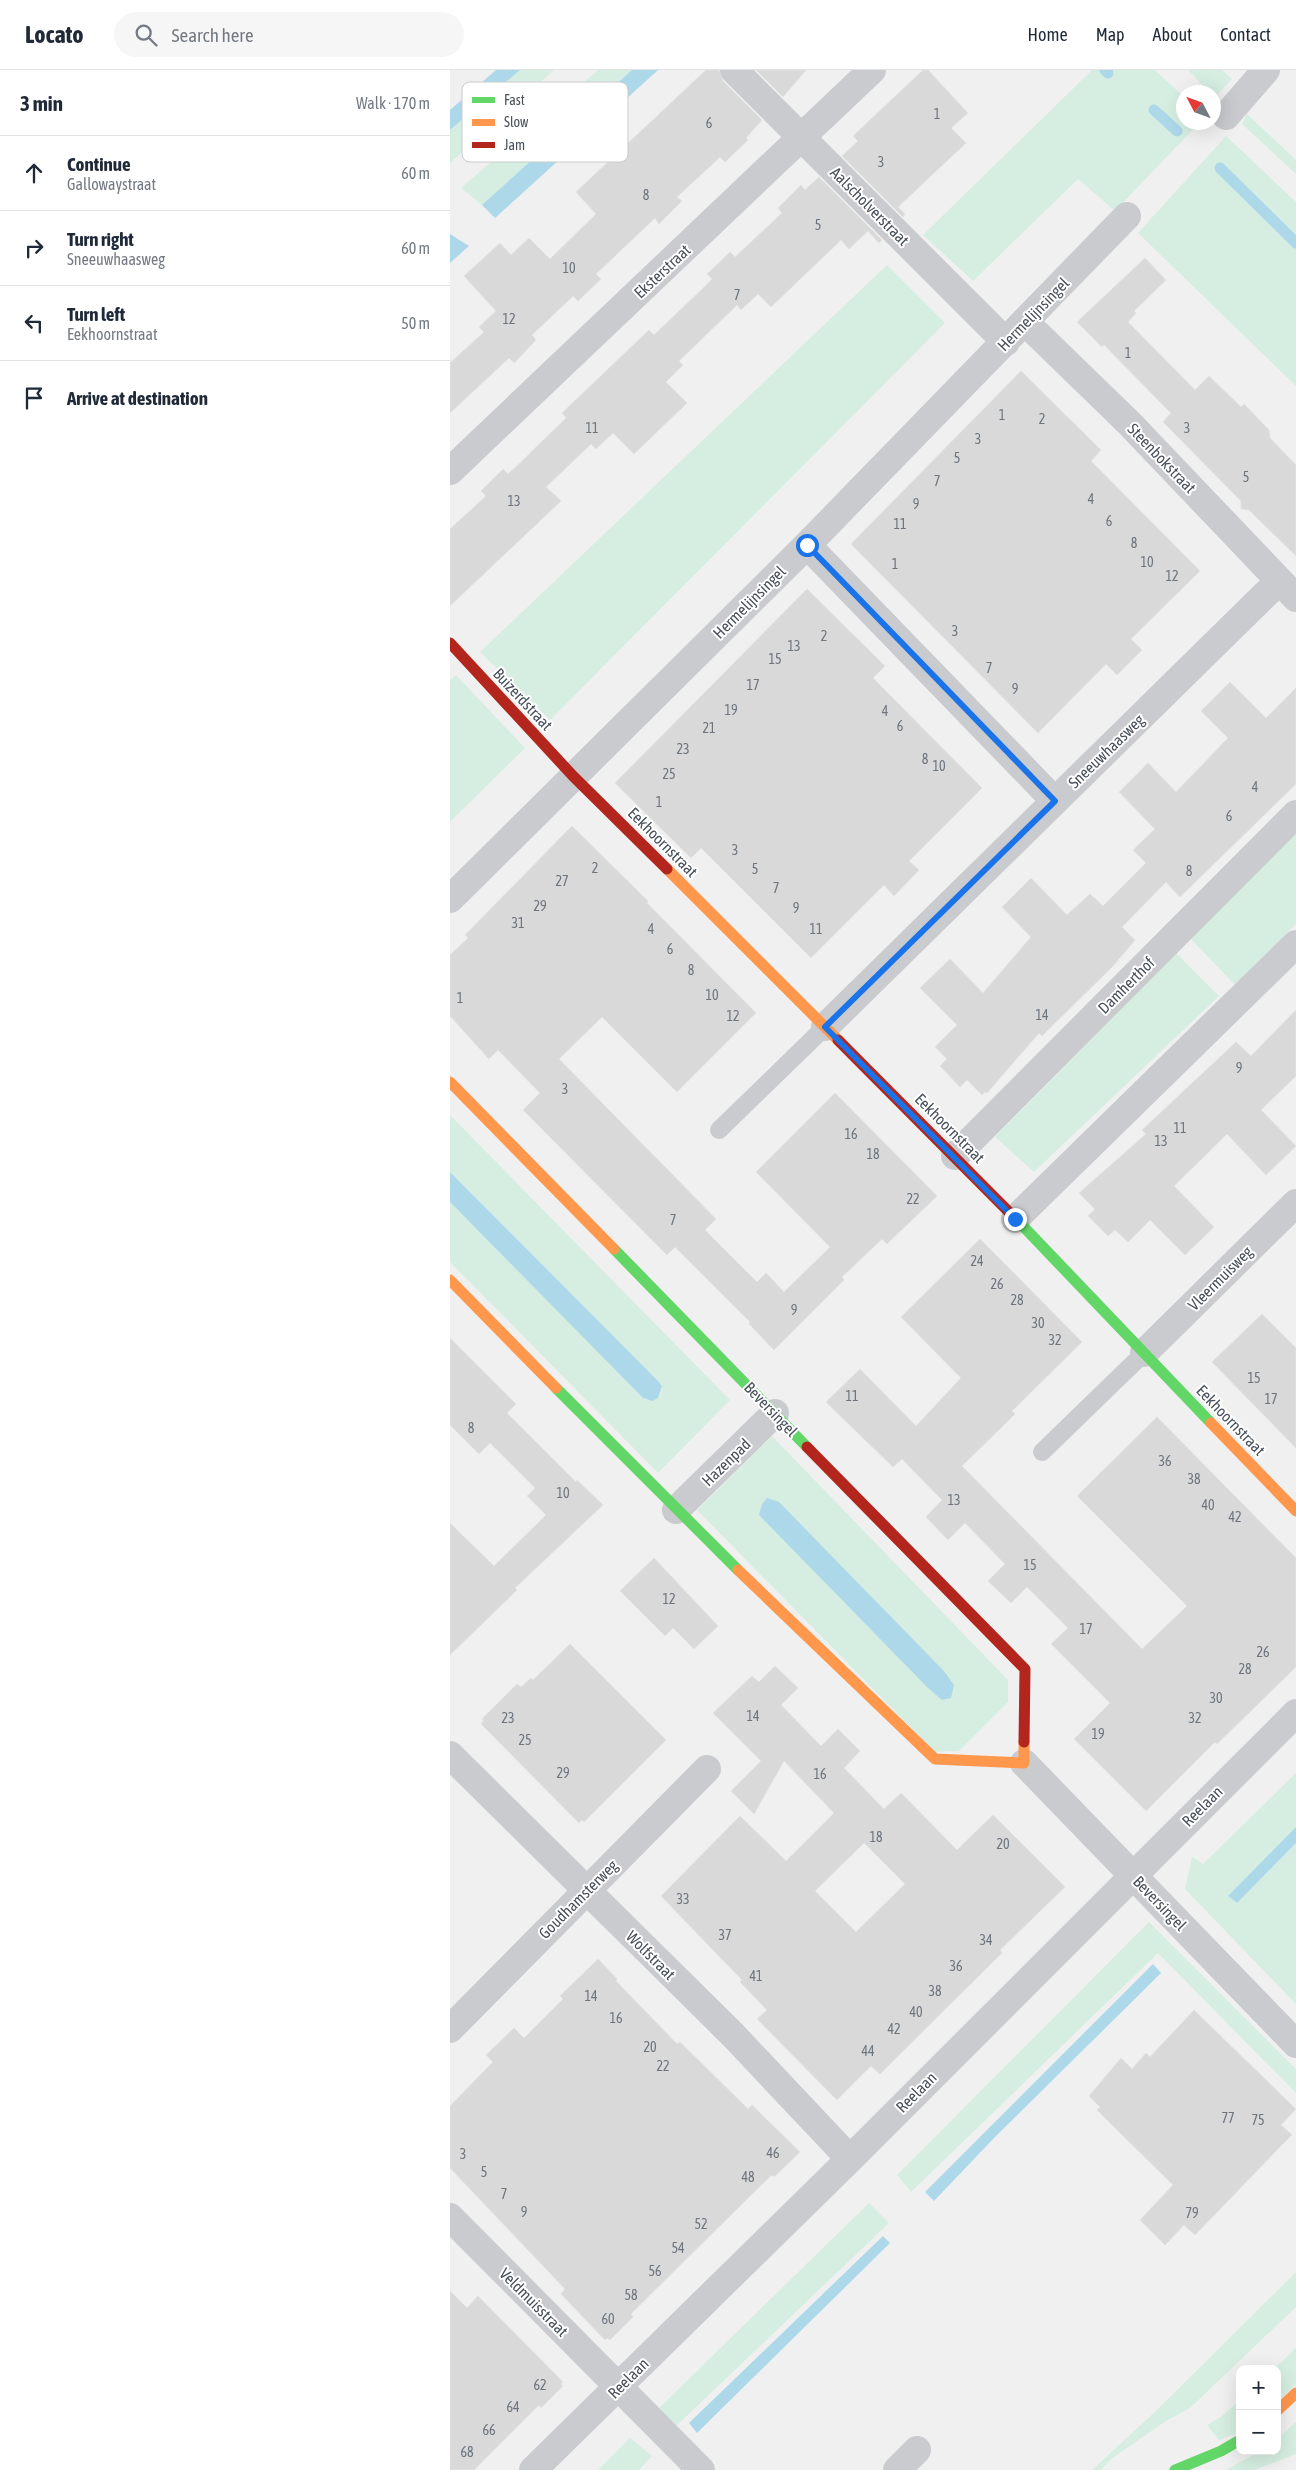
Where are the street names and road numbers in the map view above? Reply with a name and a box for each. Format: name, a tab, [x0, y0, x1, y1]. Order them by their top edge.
street label: Aalscholverstraat	[827, 163, 913, 249]
street label: Eksterstraat	[630, 240, 694, 301]
street label: Hermelijnsingel	[994, 273, 1074, 355]
street label: Steenbokstraat	[1124, 419, 1200, 497]
street label: Hermelijnsingel	[709, 562, 790, 643]
street label: Buizerdstraat	[490, 664, 557, 734]
street label: Sneeuwhaasweg	[1064, 710, 1148, 792]
street label: Eekhoornstraat	[625, 804, 702, 881]
street label: Damherthof	[1094, 953, 1158, 1017]
street label: Eekhoornstraat	[912, 1090, 989, 1167]
street label: Vleermuisweg	[1184, 1242, 1257, 1314]
street label: Beversingel	[740, 1378, 802, 1441]
street label: Eekhoornstraat	[1193, 1381, 1269, 1459]
street label: Hazenpad	[698, 1435, 755, 1490]
street label: Reelaan	[1178, 1782, 1226, 1830]
street label: Goudhamsterweg	[535, 1856, 622, 1943]
street label: Beversingel	[1129, 1872, 1191, 1935]
street label: Wolfstraat	[623, 1927, 679, 1983]
street label: Reelaan	[892, 2068, 940, 2116]
street label: Veldmuisstraat	[496, 2264, 572, 2340]
street label: Reelaan	[604, 2354, 652, 2402]

